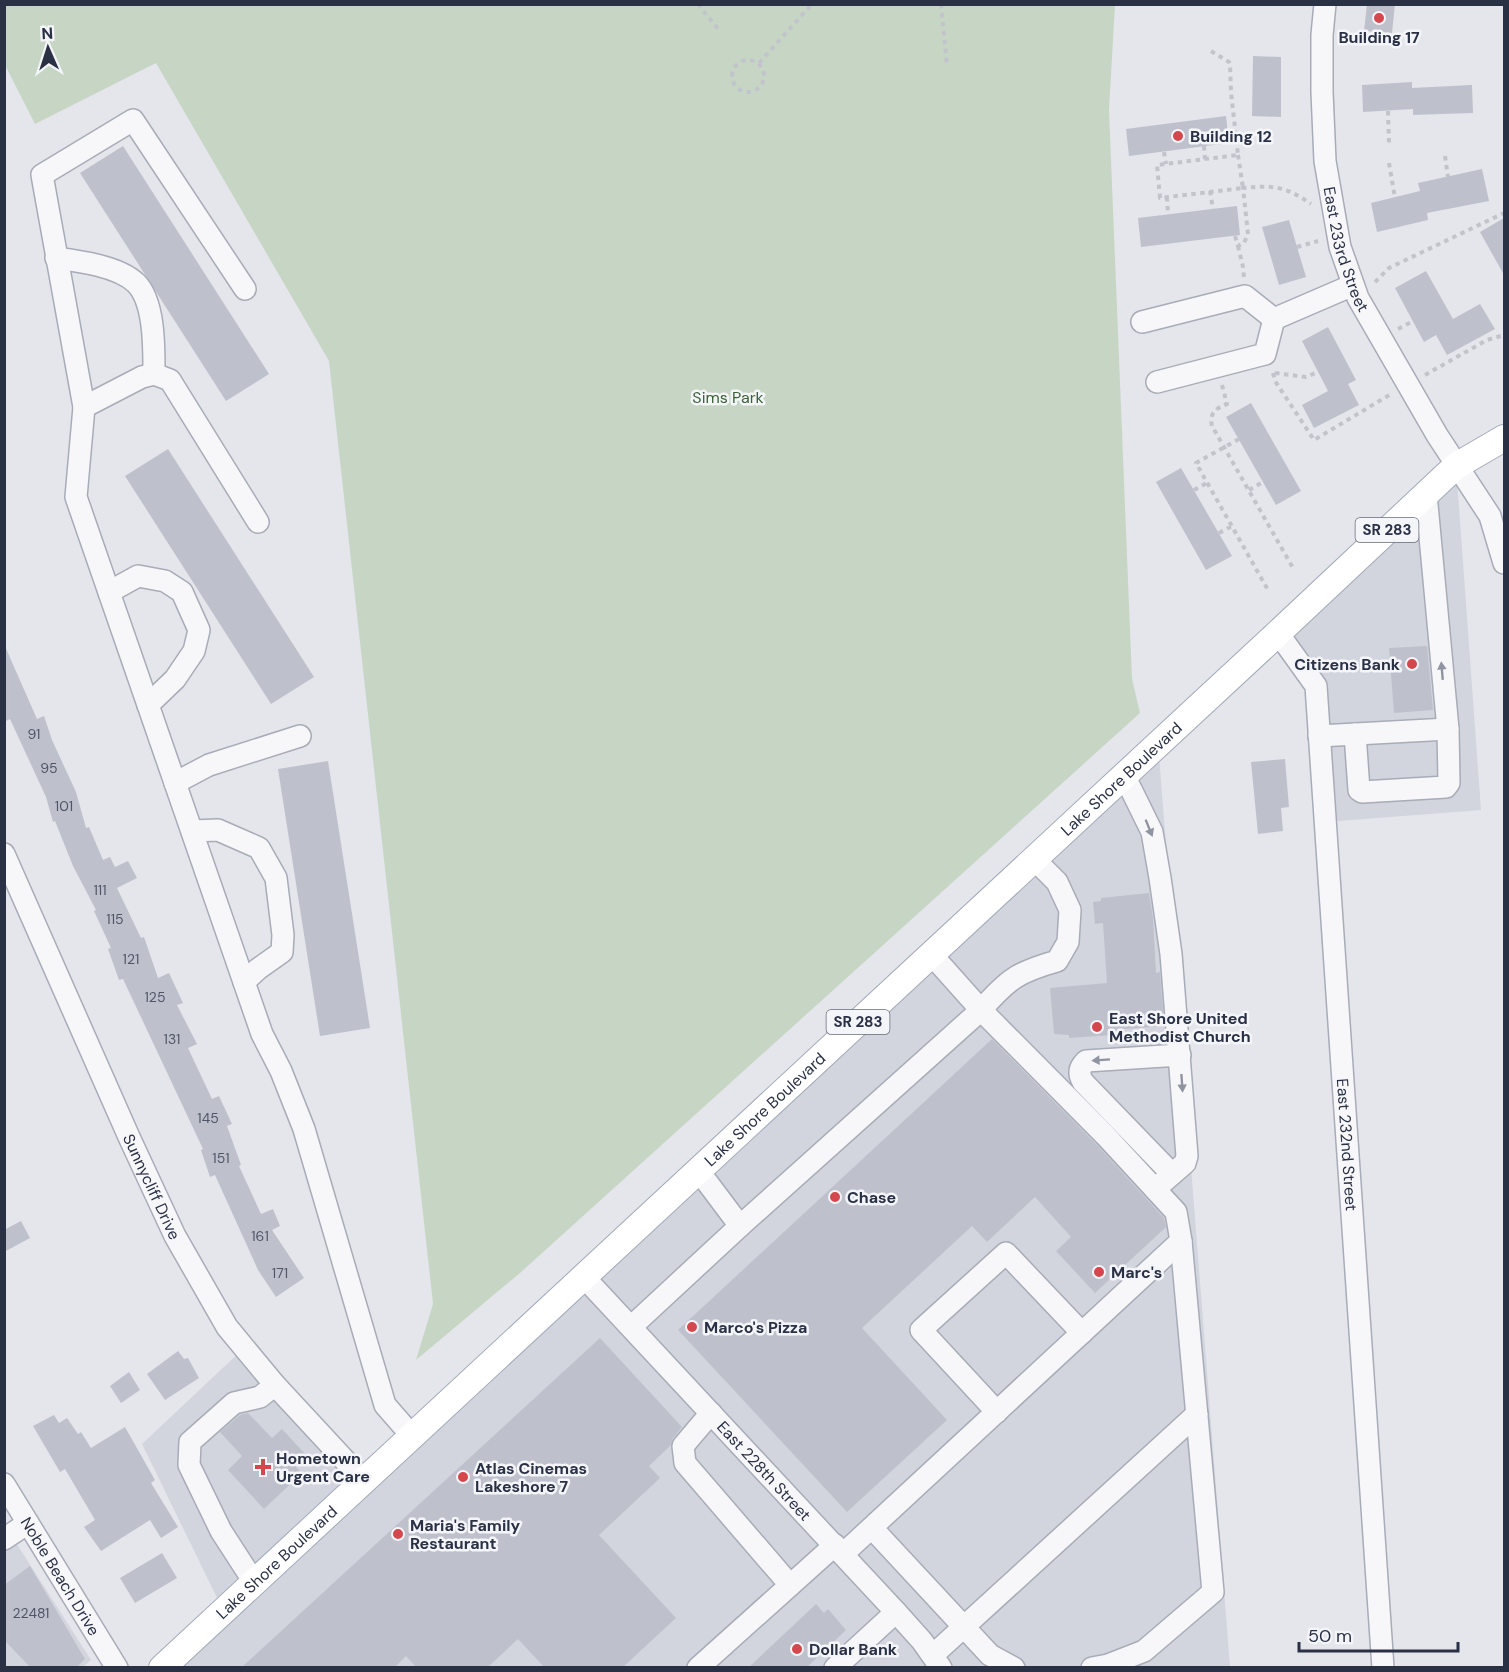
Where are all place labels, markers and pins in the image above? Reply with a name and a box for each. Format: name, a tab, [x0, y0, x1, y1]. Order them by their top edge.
marker: Building 17	[1372, 11, 1386, 25]
place label: Building 17	[1338, 27, 1420, 48]
place label: Building 12	[1190, 126, 1272, 147]
marker: Building 12	[1171, 129, 1185, 143]
place label: Citizens Bank	[1294, 654, 1401, 675]
marker: Citizens Bank	[1405, 657, 1419, 671]
place label: East Shore United Methodist Church	[1109, 1008, 1251, 1047]
marker: East Shore United Methodist Church	[1090, 1020, 1104, 1034]
place label: Chase	[847, 1187, 896, 1208]
marker: Chase	[828, 1190, 842, 1204]
place label: Marc's	[1111, 1262, 1162, 1283]
marker: Marc's	[1092, 1265, 1106, 1279]
place label: Marco's Pizza	[704, 1317, 807, 1338]
marker: Marco's Pizza	[685, 1320, 699, 1334]
place label: Hometown Urgent Care	[276, 1448, 370, 1487]
marker: Hometown Urgent Care	[254, 1458, 272, 1476]
place label: Atlas Cinemas Lakeshore 7	[475, 1458, 587, 1497]
marker: Atlas Cinemas Lakeshore 7	[456, 1470, 470, 1484]
place label: Maria's Family Restaurant	[410, 1515, 521, 1554]
marker: Maria's Family Restaurant	[391, 1527, 405, 1541]
place label: Dollar Bank	[809, 1639, 898, 1660]
marker: Dollar Bank	[790, 1642, 804, 1656]

